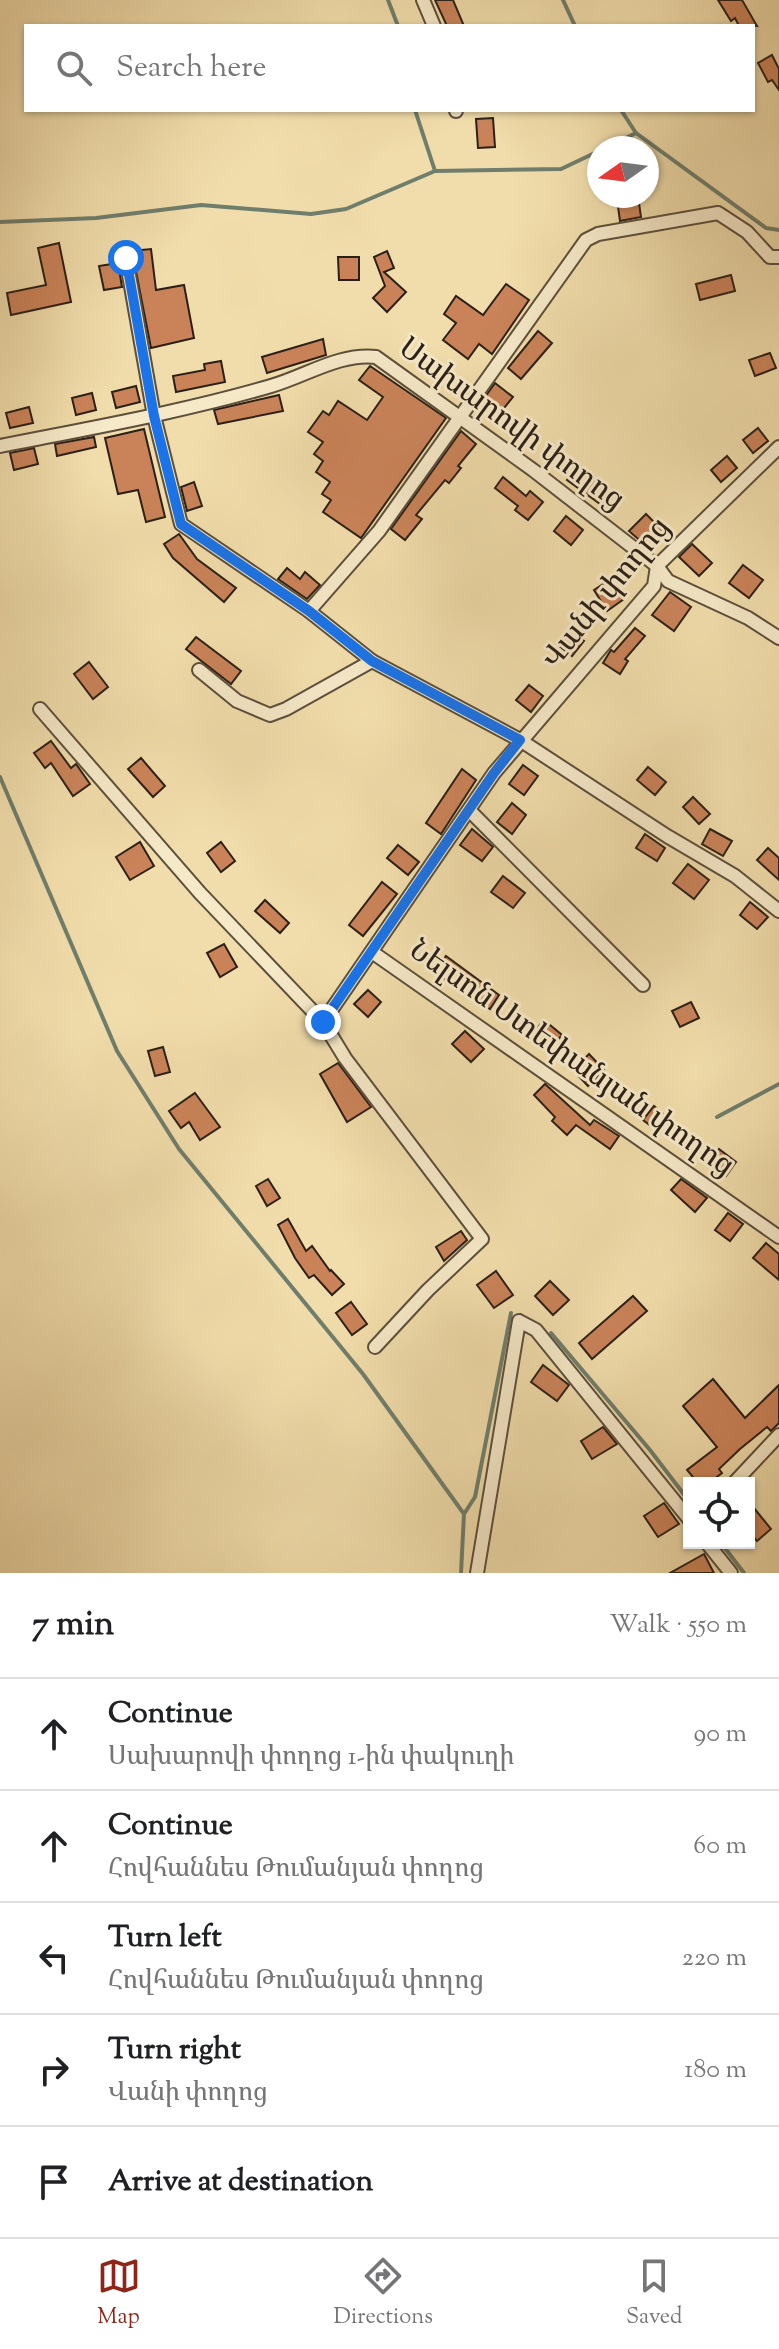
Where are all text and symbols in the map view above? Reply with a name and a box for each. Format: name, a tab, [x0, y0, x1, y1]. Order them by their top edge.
search box	[24, 24, 755, 112]
icon: search	[52, 46, 96, 90]
text: Search here	[116, 47, 266, 90]
north arrow	[587, 136, 659, 208]
route start	[108, 240, 144, 276]
street label: Սախարովի փողոց	[389, 328, 633, 522]
street label: Վանի փողոց	[532, 509, 682, 679]
street label: Նելսոն Ստեփանյան փողոց	[400, 930, 742, 1188]
route end	[305, 1004, 341, 1040]
map controls	[683, 1477, 755, 1549]
button: locate	[683, 1477, 755, 1549]
text: 7 min	[32, 1601, 114, 1650]
text: Walk · 550 m	[610, 1607, 747, 1644]
text: Continue	[108, 1693, 233, 1736]
icon: ahead	[32, 1712, 76, 1756]
text: 90 m	[694, 1716, 747, 1753]
text: Սախարովի փողոց 1-ին փակուղի	[108, 1739, 514, 1776]
text: Continue	[108, 1805, 233, 1848]
icon: ahead	[32, 1824, 76, 1868]
text: 60 m	[693, 1828, 747, 1865]
text: Հովհաննես Թումանյան փողոց	[108, 1851, 484, 1888]
text: Turn left	[108, 1917, 222, 1960]
icon: left	[32, 1936, 76, 1980]
text: 220 m	[682, 1940, 747, 1977]
text: Հովհաննես Թումանյան փողոց	[108, 1963, 484, 2000]
text: Turn right	[108, 2029, 241, 2072]
icon: right	[32, 2048, 76, 2092]
text: 180 m	[684, 2052, 747, 2089]
text: Վանի փողոց	[108, 2075, 268, 2112]
icon: arrive	[32, 2160, 76, 2204]
text: Arrive at destination	[108, 2161, 373, 2204]
tab: Map	[97, 2254, 141, 2334]
tab: Directions	[334, 2254, 433, 2334]
tab: Saved	[626, 2254, 682, 2334]

